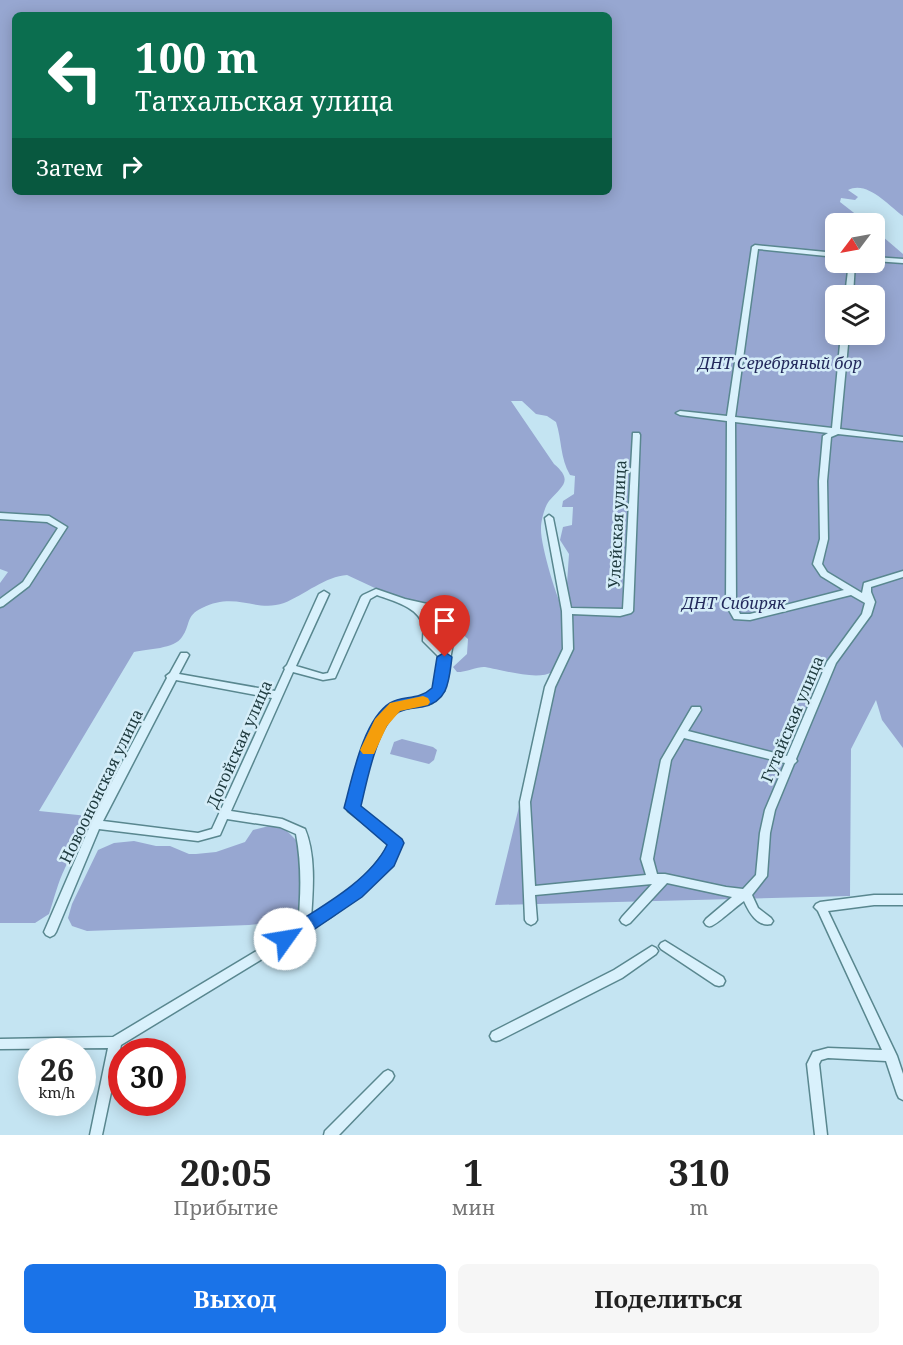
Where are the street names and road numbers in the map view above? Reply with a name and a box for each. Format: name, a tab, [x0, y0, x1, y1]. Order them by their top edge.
street label: Улейская улица	[603, 459, 631, 589]
street label: Гутайская улица	[755, 652, 829, 786]
street label: Догойская улица	[201, 677, 277, 811]
street label: Новоононская улица	[54, 705, 148, 867]

